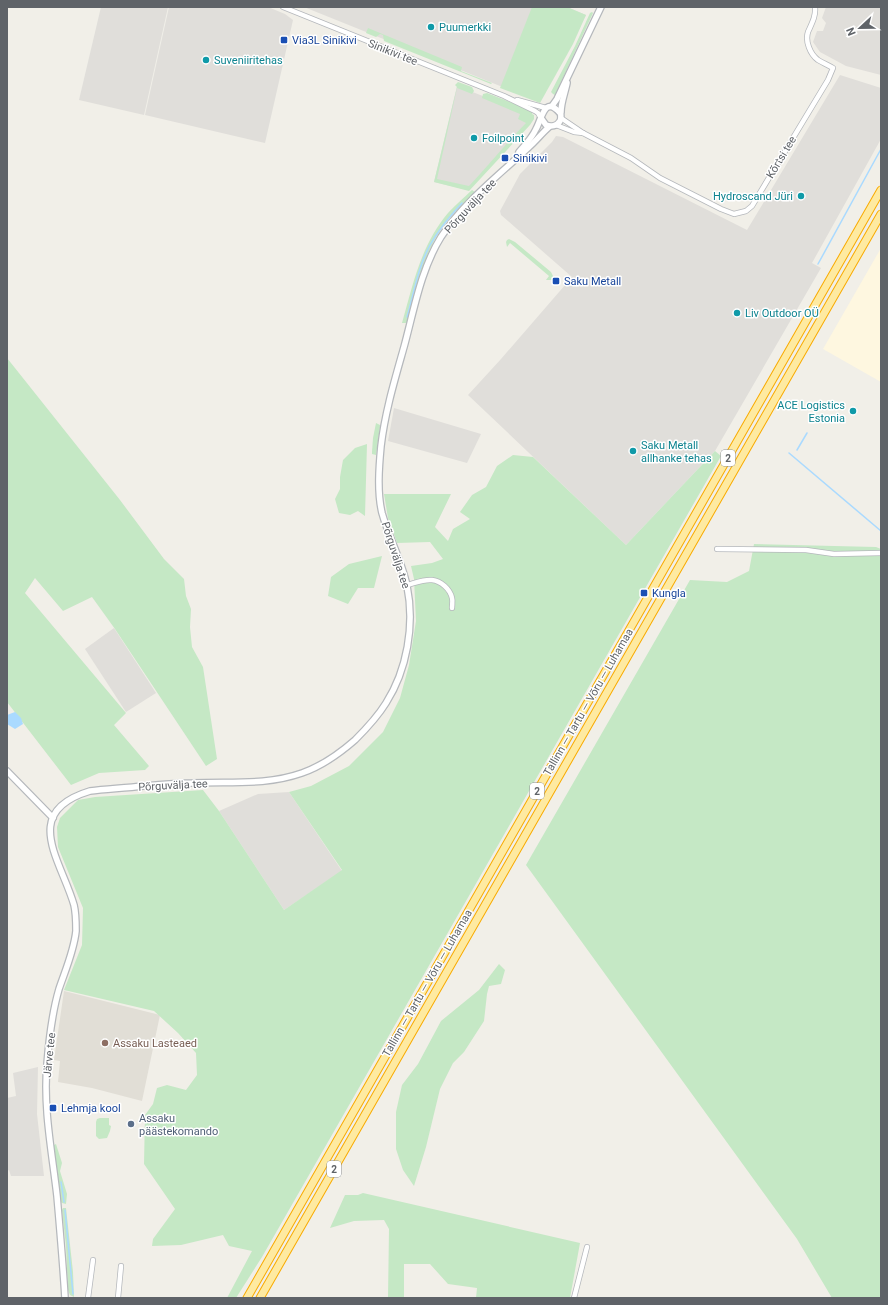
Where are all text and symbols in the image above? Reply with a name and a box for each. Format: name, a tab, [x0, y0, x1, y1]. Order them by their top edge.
north arrow	[840, 8, 880, 48]
place label: Puumerkki	[439, 21, 491, 34]
marker: Puumerkki	[426, 22, 436, 32]
text: N	[844, 25, 859, 38]
place label: Via3L Sinikivi	[292, 34, 357, 47]
marker: Via3L Sinikivi	[279, 35, 289, 45]
street label: Sinikivi tee	[366, 37, 420, 68]
place label: Suveniiritehas	[214, 54, 283, 67]
marker: Suveniiritehas	[201, 55, 211, 65]
place label: Foilpoint	[482, 132, 525, 145]
marker: Foilpoint	[469, 133, 479, 143]
street label: Kõrtsi tee	[764, 134, 799, 181]
place label: Sinikivi	[513, 152, 547, 165]
marker: Sinikivi	[500, 153, 510, 163]
street label: Põrguvälja tee	[442, 176, 499, 236]
place label: Hydroscand Jüri	[713, 190, 793, 203]
marker: Hydroscand Jüri	[796, 191, 806, 201]
place label: Saku Metall	[564, 275, 621, 288]
marker: Saku Metall	[551, 276, 561, 286]
place label: Liv Outdoor OÜ	[745, 307, 819, 320]
marker: Liv Outdoor OÜ	[732, 308, 742, 318]
place label: ACE Logistics Estonia	[777, 399, 845, 425]
marker: ACE Logistics Estonia	[848, 406, 858, 416]
place label: Saku Metall allhanke tehas	[641, 439, 712, 465]
marker: Saku Metall allhanke tehas	[628, 446, 638, 456]
road number: 2	[721, 450, 735, 466]
street label: Põrguvälja tee	[379, 520, 412, 590]
place label: Kungla	[652, 587, 686, 600]
marker: Kungla	[639, 588, 649, 598]
street label: Tallinn — Tartu — Võru — Luhamaa	[541, 626, 636, 778]
street label: Põrguvälja tee	[138, 777, 208, 794]
road number: 2	[530, 783, 544, 799]
street label: Tallinn — Tartu — Võru — Luhamaa	[380, 907, 475, 1059]
street label: Järve tee	[41, 1032, 58, 1078]
place label: Assaku Lasteaed	[113, 1037, 197, 1050]
marker: Assaku Lasteaed	[100, 1038, 110, 1048]
place label: Lehmja kool	[61, 1102, 121, 1115]
marker: Lehmja kool	[48, 1103, 58, 1113]
place label: Assaku päästekomando	[139, 1112, 218, 1138]
marker: Assaku päästekomando	[126, 1119, 136, 1129]
road number: 2	[327, 1161, 341, 1177]

